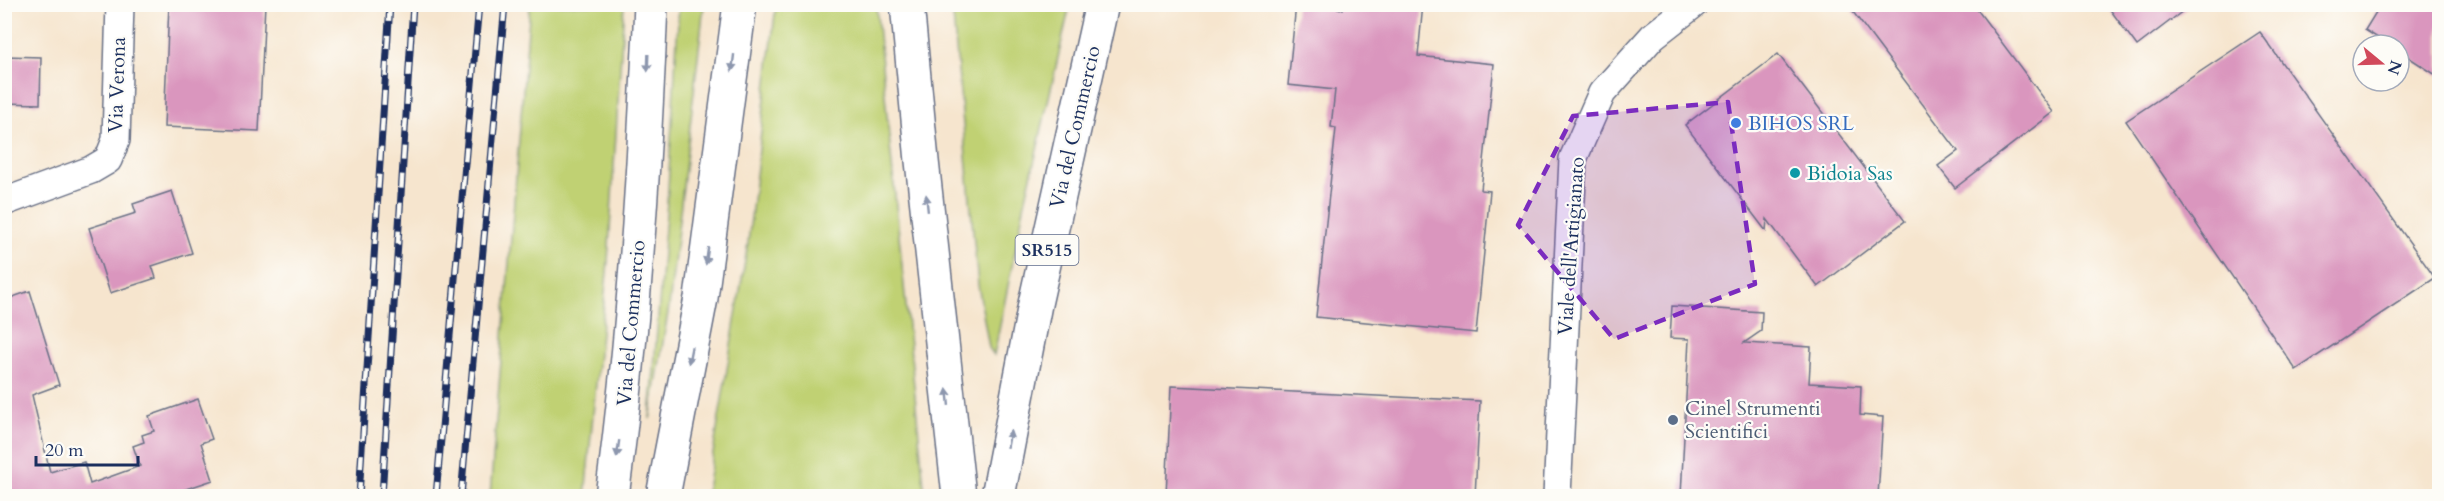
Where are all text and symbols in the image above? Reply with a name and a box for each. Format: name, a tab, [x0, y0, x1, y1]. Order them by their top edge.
north arrow	[2351, 33, 2411, 93]
street label: Via Verona	[102, 36, 132, 134]
street label: Via del Commercio	[1043, 43, 1107, 211]
one-way arrow	[644, 53, 653, 72]
one-way arrow	[728, 53, 738, 72]
text: N	[2382, 57, 2407, 78]
place label: BIHOS SRL	[1748, 110, 1855, 137]
marker: BIHOS SRL	[1729, 116, 1743, 130]
street label: Viale dell'Artigianato	[1551, 156, 1591, 336]
place label: Bidoia Sas	[1807, 160, 1893, 187]
marker: Bidoia Sas	[1788, 166, 1802, 180]
one-way arrow	[922, 193, 932, 212]
road number: SR515	[1016, 235, 1078, 265]
street label: Via del Commercio	[610, 239, 652, 407]
one-way arrow	[703, 246, 712, 265]
one-way arrow	[686, 346, 695, 365]
one-way arrow	[943, 387, 953, 406]
place label: Cinel Strumenti Scientifici	[1685, 395, 1821, 445]
marker: Cinel Strumenti Scientifici	[1666, 413, 1680, 427]
scale bar	[36, 429, 138, 467]
one-way arrow	[1004, 429, 1013, 448]
text: 20 m	[45, 438, 84, 463]
one-way arrow	[614, 439, 623, 458]

